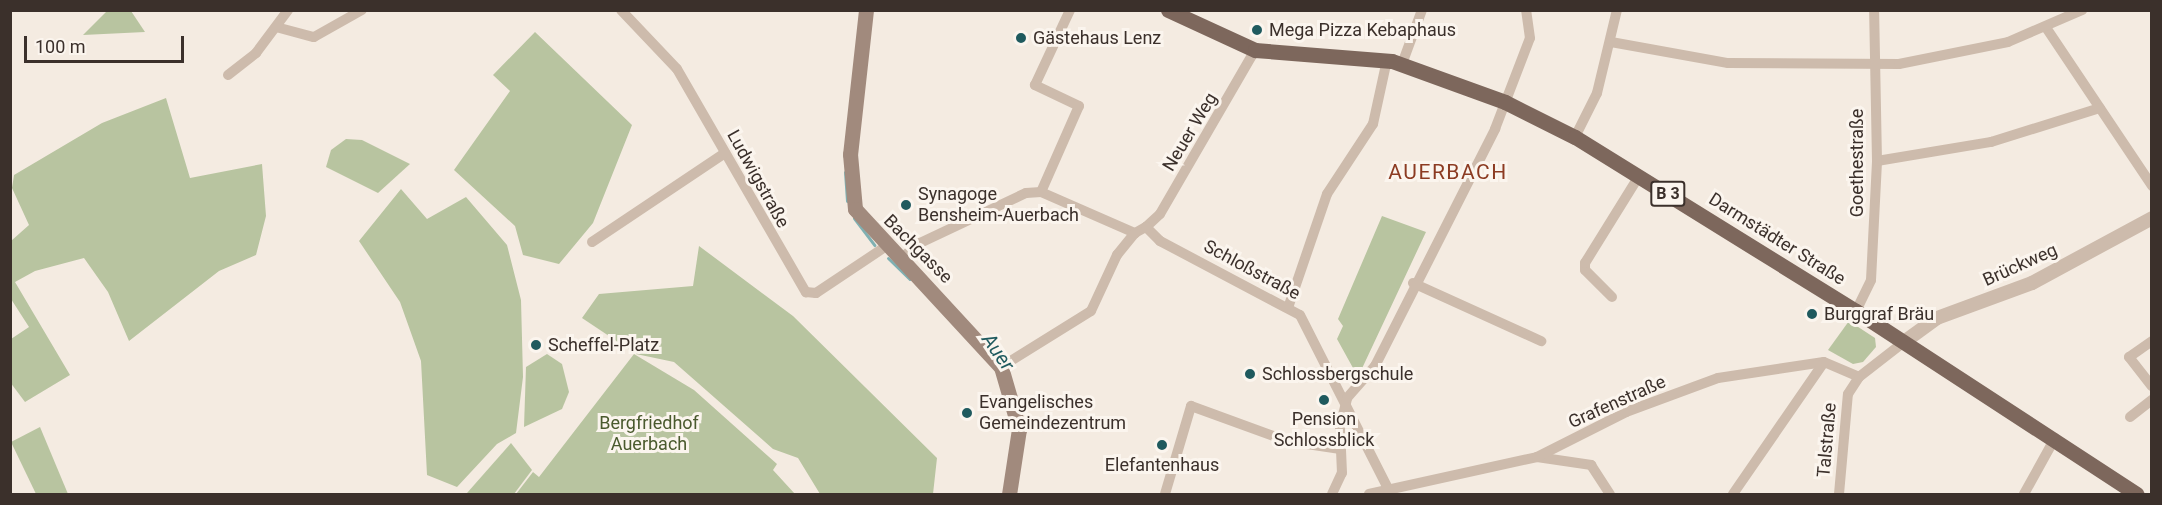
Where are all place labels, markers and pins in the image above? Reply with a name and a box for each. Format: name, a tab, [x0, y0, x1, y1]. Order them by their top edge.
place label: Mega Pizza Kebaphaus	[1269, 19, 1456, 41]
marker: Mega Pizza Kebaphaus	[1250, 23, 1264, 37]
place label: Gästehaus Lenz	[1033, 27, 1161, 49]
marker: Gästehaus Lenz	[1014, 31, 1028, 45]
place label: Synagoge Bensheim-Auerbach	[918, 184, 1079, 226]
marker: Synagoge Bensheim-Auerbach	[899, 198, 913, 212]
place label: Burggraf Bräu	[1824, 303, 1934, 325]
marker: Burggraf Bräu	[1805, 307, 1819, 321]
place label: Scheffel-Platz	[548, 334, 659, 356]
marker: Scheffel-Platz	[529, 338, 543, 352]
place label: Schlossbergschule	[1262, 363, 1413, 385]
marker: Schlossbergschule	[1243, 367, 1257, 381]
place label: Evangelisches Gemeindezentrum	[979, 392, 1126, 434]
marker: Pension Schlossblick	[1317, 393, 1331, 407]
marker: Evangelisches Gemeindezentrum	[960, 406, 974, 420]
place label: Pension Schlossblick	[1274, 409, 1374, 452]
marker: Elefantenhaus	[1155, 438, 1169, 452]
place label: Elefantenhaus	[1105, 454, 1219, 476]

